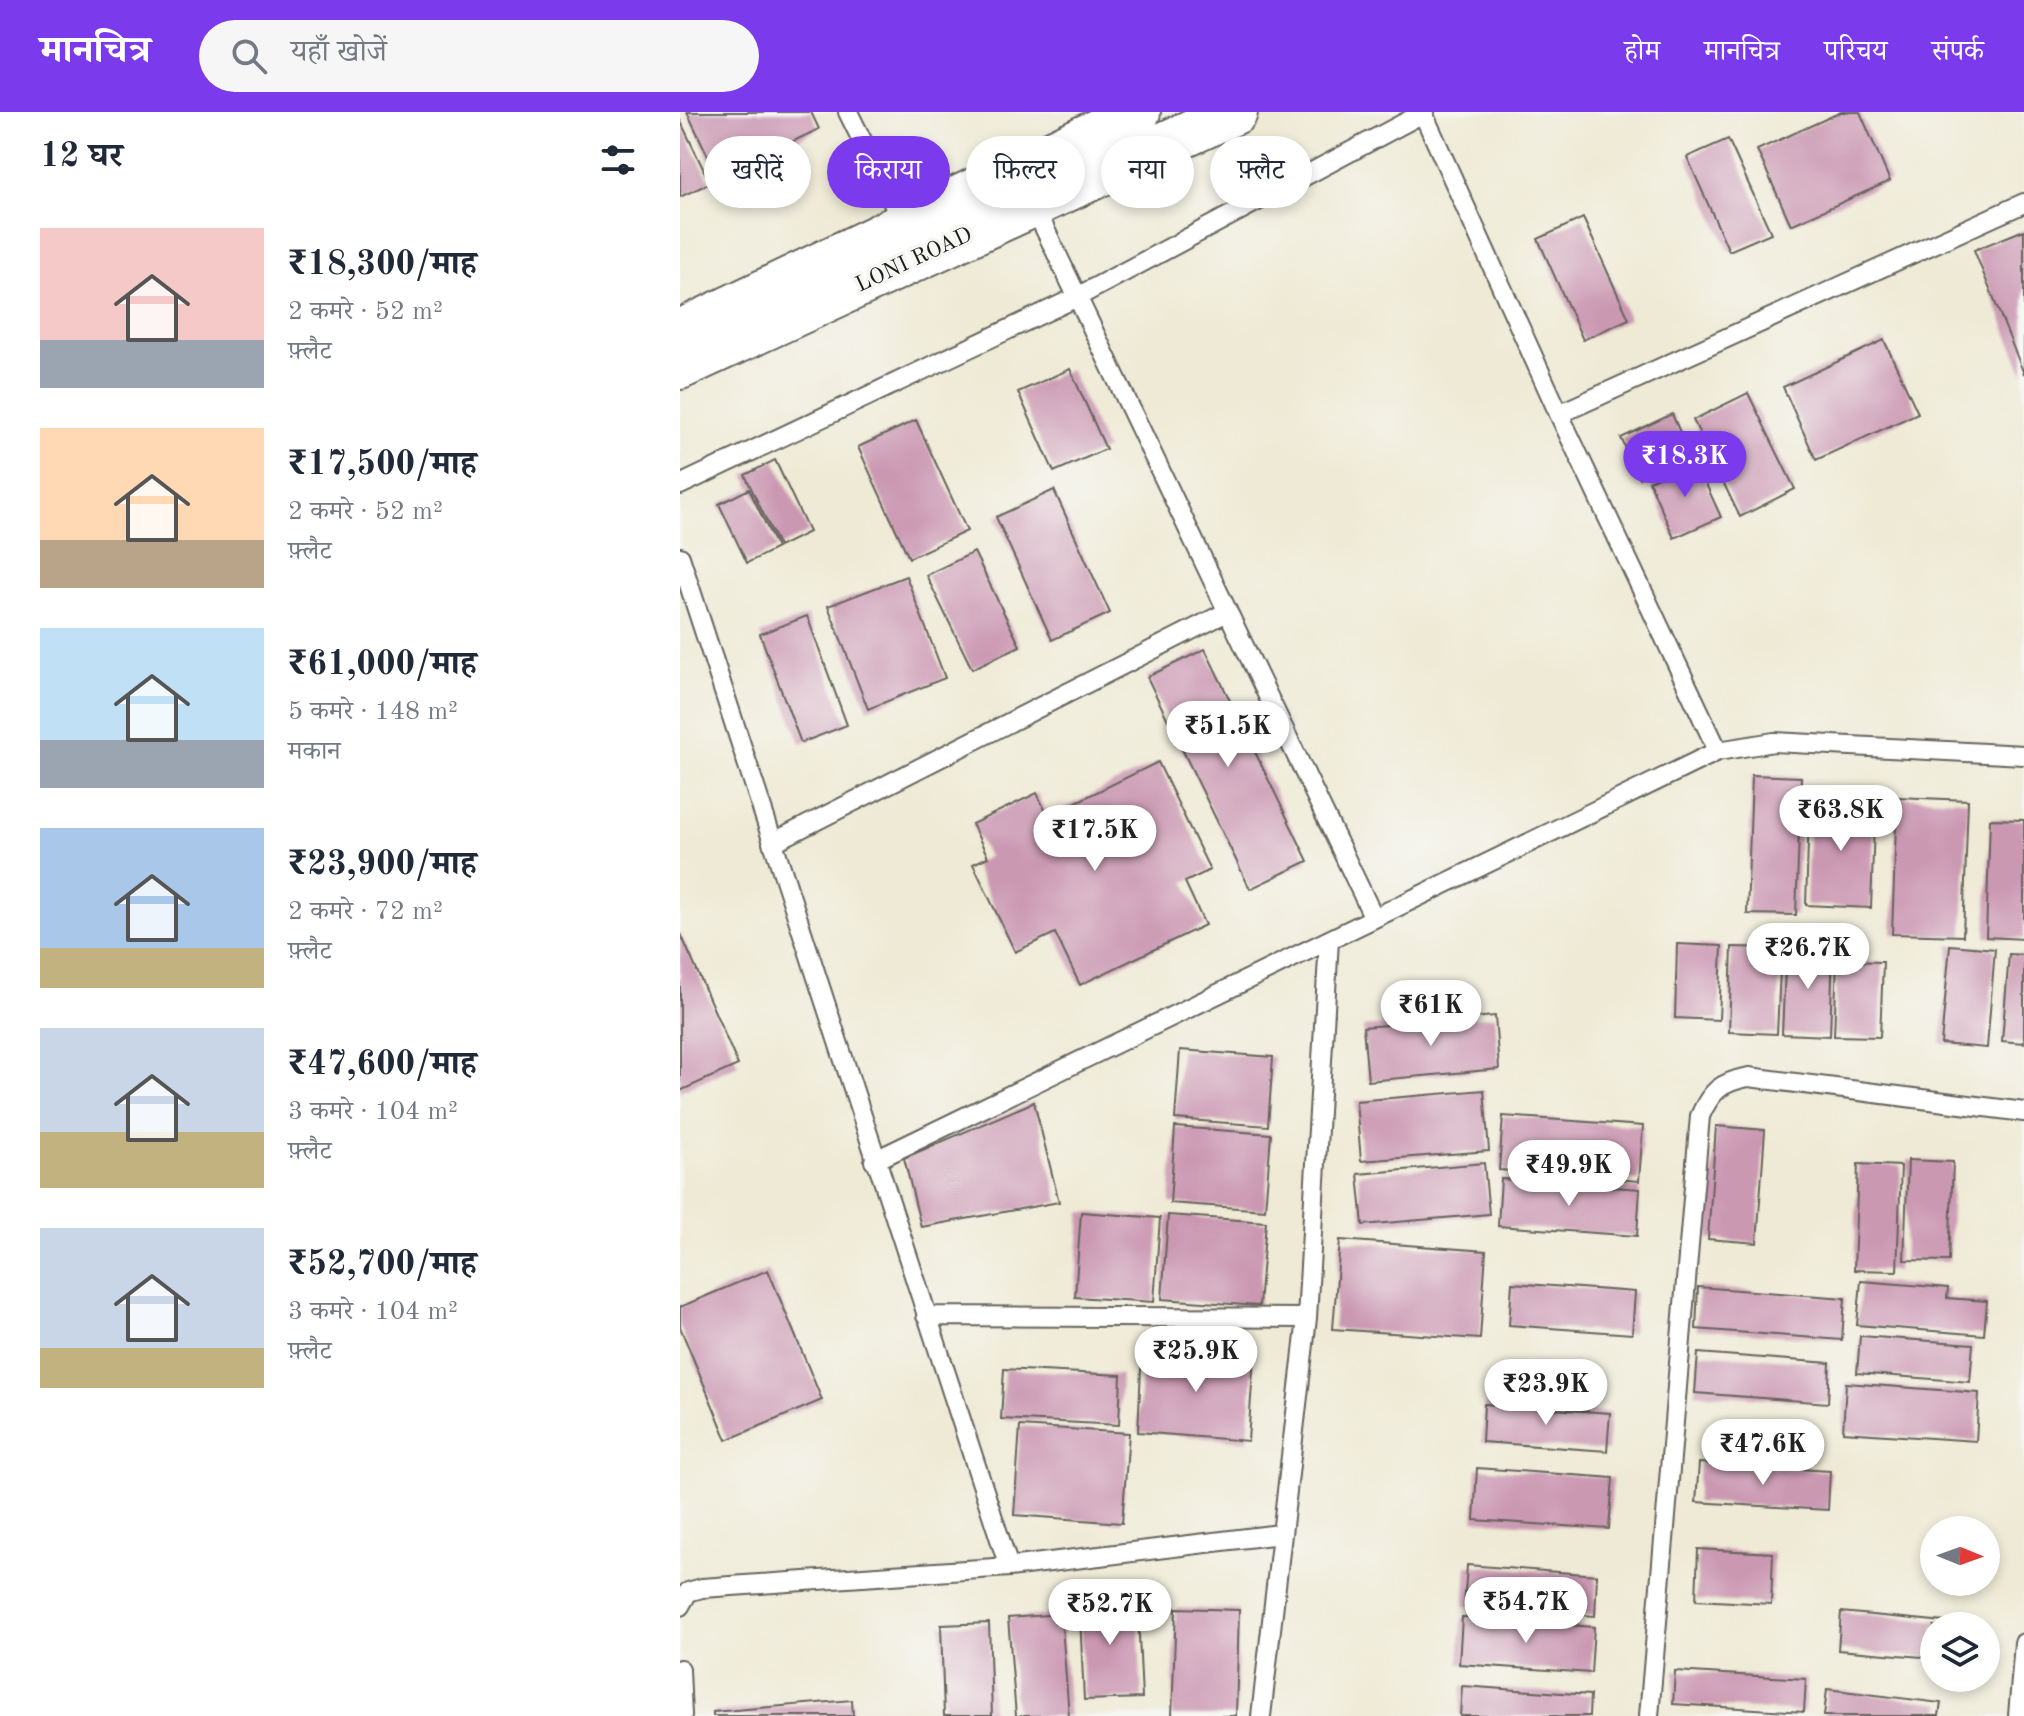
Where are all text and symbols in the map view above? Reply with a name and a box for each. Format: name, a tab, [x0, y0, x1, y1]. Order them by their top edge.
search box	[199, 20, 759, 92]
text: मानचित्र	[40, 33, 151, 71]
icon: search	[227, 34, 271, 78]
text: यहाँ खोजें	[291, 38, 387, 68]
text: होम	[1624, 39, 1660, 67]
text: मानचित्र	[1704, 39, 1780, 67]
text: परिचय	[1824, 39, 1887, 67]
text: संपर्क	[1931, 39, 1984, 67]
chip: खरीदें	[704, 136, 811, 208]
chip: किराया	[827, 136, 950, 208]
chip: फ़िल्टर	[966, 136, 1085, 208]
chip: नया	[1101, 136, 1194, 208]
chip: फ़्लैट	[1210, 136, 1312, 208]
icon: filters	[596, 138, 640, 182]
text: 12 घर	[40, 140, 123, 174]
street label: LONI ROAD	[852, 223, 976, 297]
text: ₹18,300/माह	[288, 248, 477, 282]
icon: home	[104, 260, 200, 356]
text: 2 कमरे · 52 m²	[288, 299, 443, 325]
text: फ़्लैट	[288, 339, 331, 365]
pin: ₹18.3K	[1620, 431, 1750, 499]
text: ₹18.3K	[1641, 444, 1729, 470]
text: ₹17,500/माह	[288, 448, 477, 482]
icon: home	[104, 460, 200, 556]
text: 2 कमरे · 52 m²	[288, 499, 443, 525]
text: फ़्लैट	[288, 539, 331, 565]
text: ₹61,000/माह	[288, 648, 477, 682]
icon: home	[104, 660, 200, 756]
text: 5 कमरे · 148 m²	[288, 699, 458, 725]
pin: ₹51.5K	[1163, 701, 1293, 769]
text: ₹51.5K	[1184, 714, 1272, 740]
text: मकान	[288, 739, 341, 765]
pin: ₹63.8K	[1776, 785, 1906, 853]
text: ₹63.8K	[1797, 798, 1885, 824]
pin: ₹17.5K	[1030, 805, 1160, 873]
text: ₹17.5K	[1051, 818, 1139, 844]
text: ₹23,900/माह	[288, 848, 477, 882]
icon: home	[104, 860, 200, 956]
text: 2 कमरे · 72 m²	[288, 899, 443, 925]
pin: ₹26.7K	[1743, 923, 1873, 991]
text: ₹26.7K	[1764, 936, 1852, 962]
text: फ़्लैट	[288, 939, 331, 965]
pin: ₹61K	[1384, 980, 1478, 1048]
text: ₹61K	[1399, 993, 1463, 1019]
text: ₹47,600/माह	[288, 1048, 477, 1082]
icon: home	[104, 1060, 200, 1156]
text: 3 कमरे · 104 m²	[288, 1099, 458, 1125]
text: फ़्लैट	[288, 1139, 331, 1165]
pin: ₹49.9K	[1504, 1140, 1634, 1208]
text: ₹49.9K	[1525, 1153, 1613, 1179]
text: ₹52,700/माह	[288, 1248, 477, 1282]
icon: home	[104, 1260, 200, 1356]
text: 3 कमरे · 104 m²	[288, 1299, 458, 1325]
pin: ₹25.9K	[1131, 1326, 1261, 1394]
text: फ़्लैट	[288, 1339, 331, 1365]
text: ₹25.9K	[1152, 1339, 1240, 1365]
pin: ₹23.9K	[1481, 1359, 1611, 1427]
text: ₹23.9K	[1502, 1372, 1590, 1398]
pin: ₹47.6K	[1698, 1419, 1828, 1487]
text: ₹47.6K	[1719, 1432, 1807, 1458]
north arrow	[1920, 1516, 2000, 1596]
map controls	[1920, 1516, 2000, 1692]
pin: ₹54.7K	[1461, 1577, 1591, 1645]
pin: ₹52.7K	[1045, 1579, 1175, 1647]
text: ₹54.7K	[1482, 1590, 1570, 1616]
text: ₹52.7K	[1066, 1592, 1154, 1618]
button: layers	[1920, 1612, 2000, 1692]

